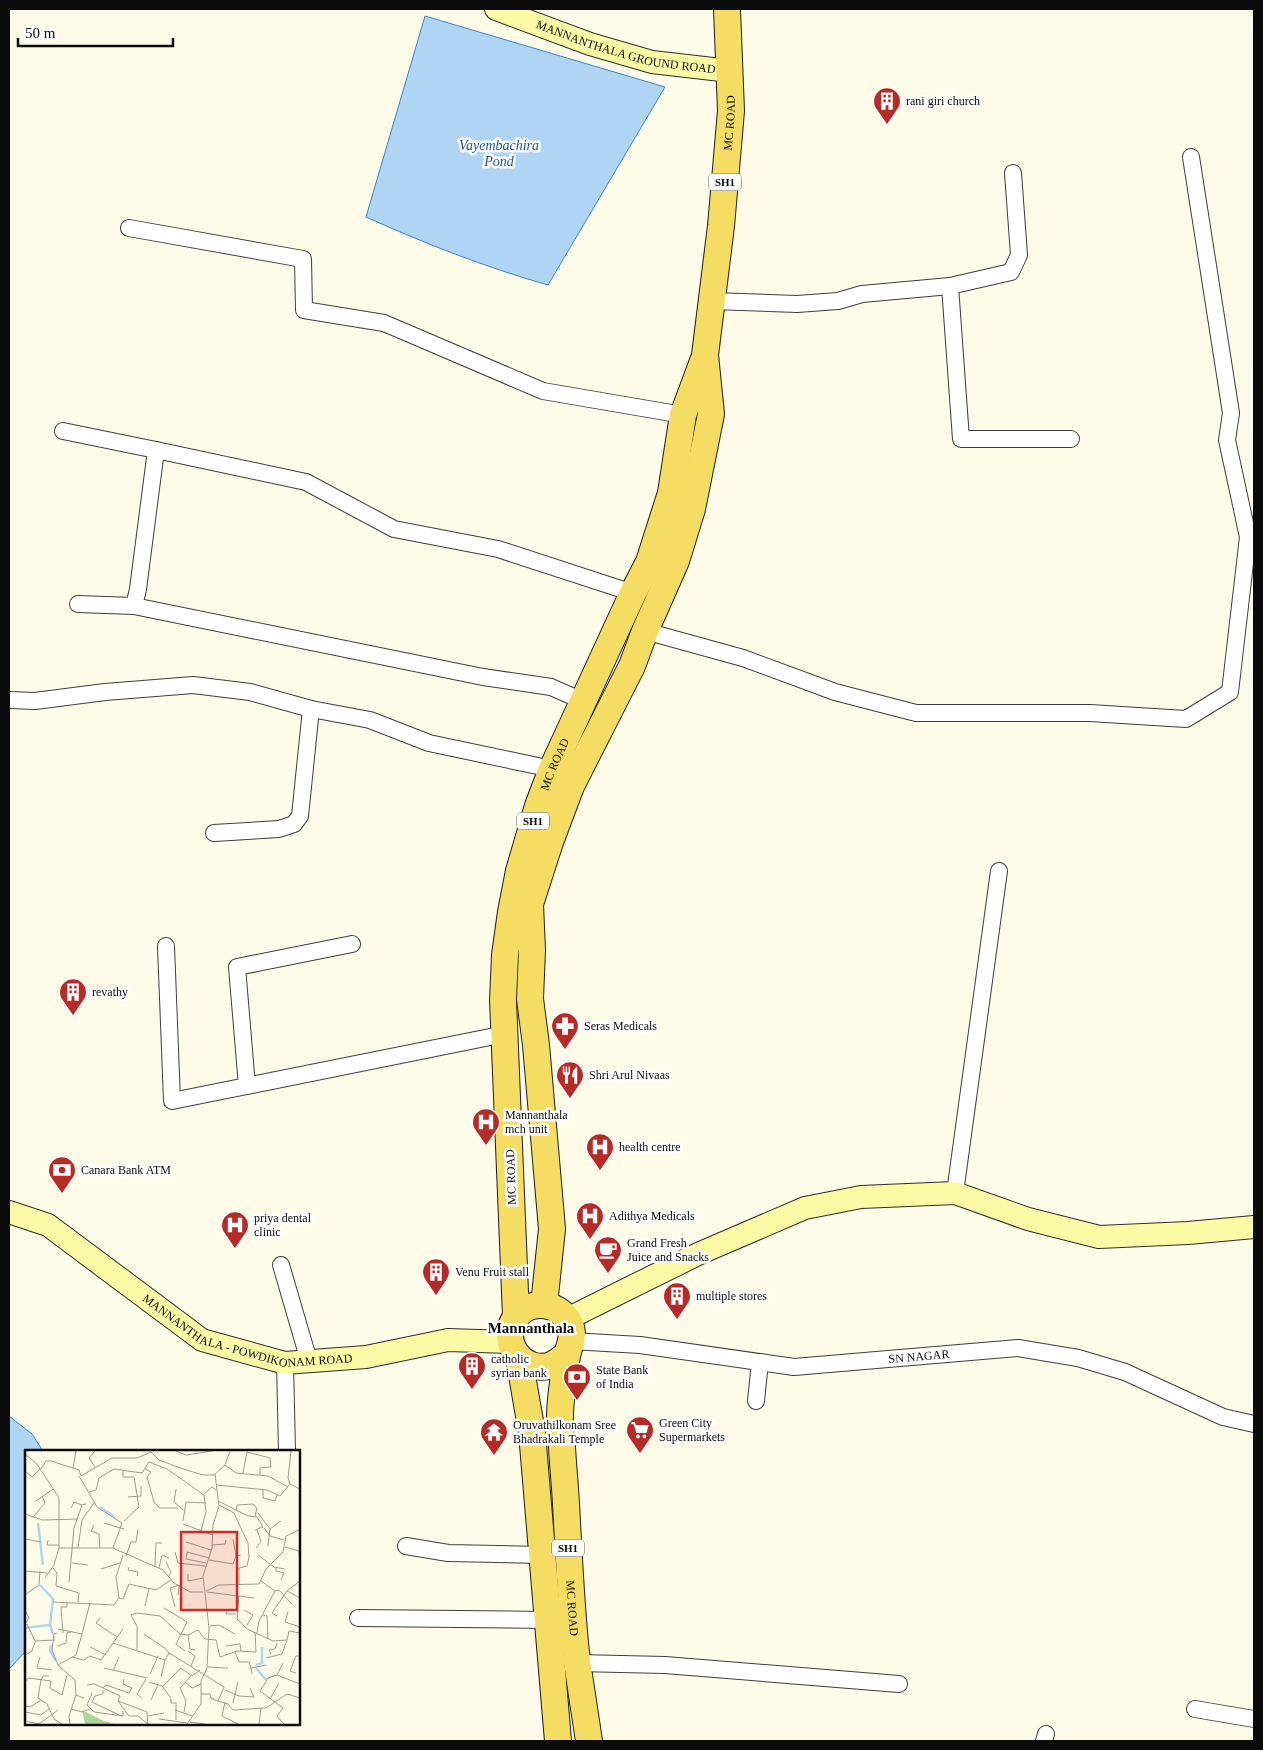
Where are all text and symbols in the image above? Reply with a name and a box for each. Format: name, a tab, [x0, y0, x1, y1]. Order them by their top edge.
scale bar	[18, 15, 172, 47]
street label: MANNANTHALA GROUND ROAD	[534, 18, 717, 76]
text: 50 m	[25, 25, 56, 41]
building icon: rani giri church	[872, 86, 902, 125]
place label: rani giri church	[906, 94, 980, 108]
street label: MC ROAD	[721, 95, 738, 151]
water label: Vayembachira Pond	[459, 138, 539, 169]
road number: SH1	[709, 173, 741, 190]
street label: MC ROAD	[537, 736, 572, 793]
road number: SH1	[517, 812, 549, 829]
building icon: revathy	[58, 977, 88, 1016]
place label: revathy	[92, 985, 128, 999]
pharmacy icon: Seras Medicals	[550, 1011, 580, 1050]
place label: Seras Medicals	[584, 1019, 657, 1033]
restaurant icon: Shri Arul Nivaas	[555, 1060, 585, 1099]
place label: Shri Arul Nivaas	[589, 1068, 670, 1082]
hospital icon: Mannanthala mch unit	[471, 1107, 501, 1146]
place label: Mannanthala mch unit	[505, 1108, 568, 1136]
hospital icon: health centre	[585, 1132, 615, 1171]
place label: health centre	[619, 1140, 681, 1154]
street label: MC ROAD	[503, 1149, 519, 1205]
bank icon: Canara Bank ATM	[47, 1155, 77, 1194]
place label: Canara Bank ATM	[81, 1163, 171, 1177]
hospital icon: Adithya Medicals	[575, 1201, 605, 1240]
place label: Adithya Medicals	[609, 1209, 695, 1223]
hospital icon: priya dental clinic	[220, 1210, 250, 1249]
place label: priya dental clinic	[254, 1211, 312, 1239]
cafe icon: Grand Fresh Juice and Snacks	[593, 1235, 623, 1274]
place label: Grand Fresh Juice and Snacks	[627, 1236, 709, 1264]
building icon: Venu Fruit stall	[421, 1257, 451, 1296]
place label: Venu Fruit stall	[455, 1265, 530, 1279]
building icon: multiple stores	[662, 1281, 692, 1320]
place label: multiple stores	[696, 1289, 767, 1303]
street label: MANNANTHALA - POWDIKONAM ROAD	[140, 1291, 353, 1370]
district label: Mannanthala	[488, 1320, 575, 1336]
street label: SN NAGAR	[888, 1347, 950, 1366]
building icon: catholic syrian bank	[457, 1351, 487, 1390]
place label: catholic syrian bank	[491, 1352, 547, 1380]
bank icon: State Bank of India	[562, 1362, 592, 1401]
place label: State Bank of India	[596, 1363, 648, 1391]
supermarket icon: Green City Supermarkets	[625, 1415, 655, 1454]
place label: Green City Supermarkets	[659, 1416, 725, 1444]
temple icon: Oruvathilkonam Sree Bhadrakali Temple	[479, 1417, 509, 1456]
place label: Oruvathilkonam Sree Bhadrakali Temple	[513, 1418, 616, 1446]
inset map	[25, 1450, 300, 1725]
road number: SH1	[552, 1540, 584, 1556]
street label: MC ROAD	[563, 1580, 581, 1637]

